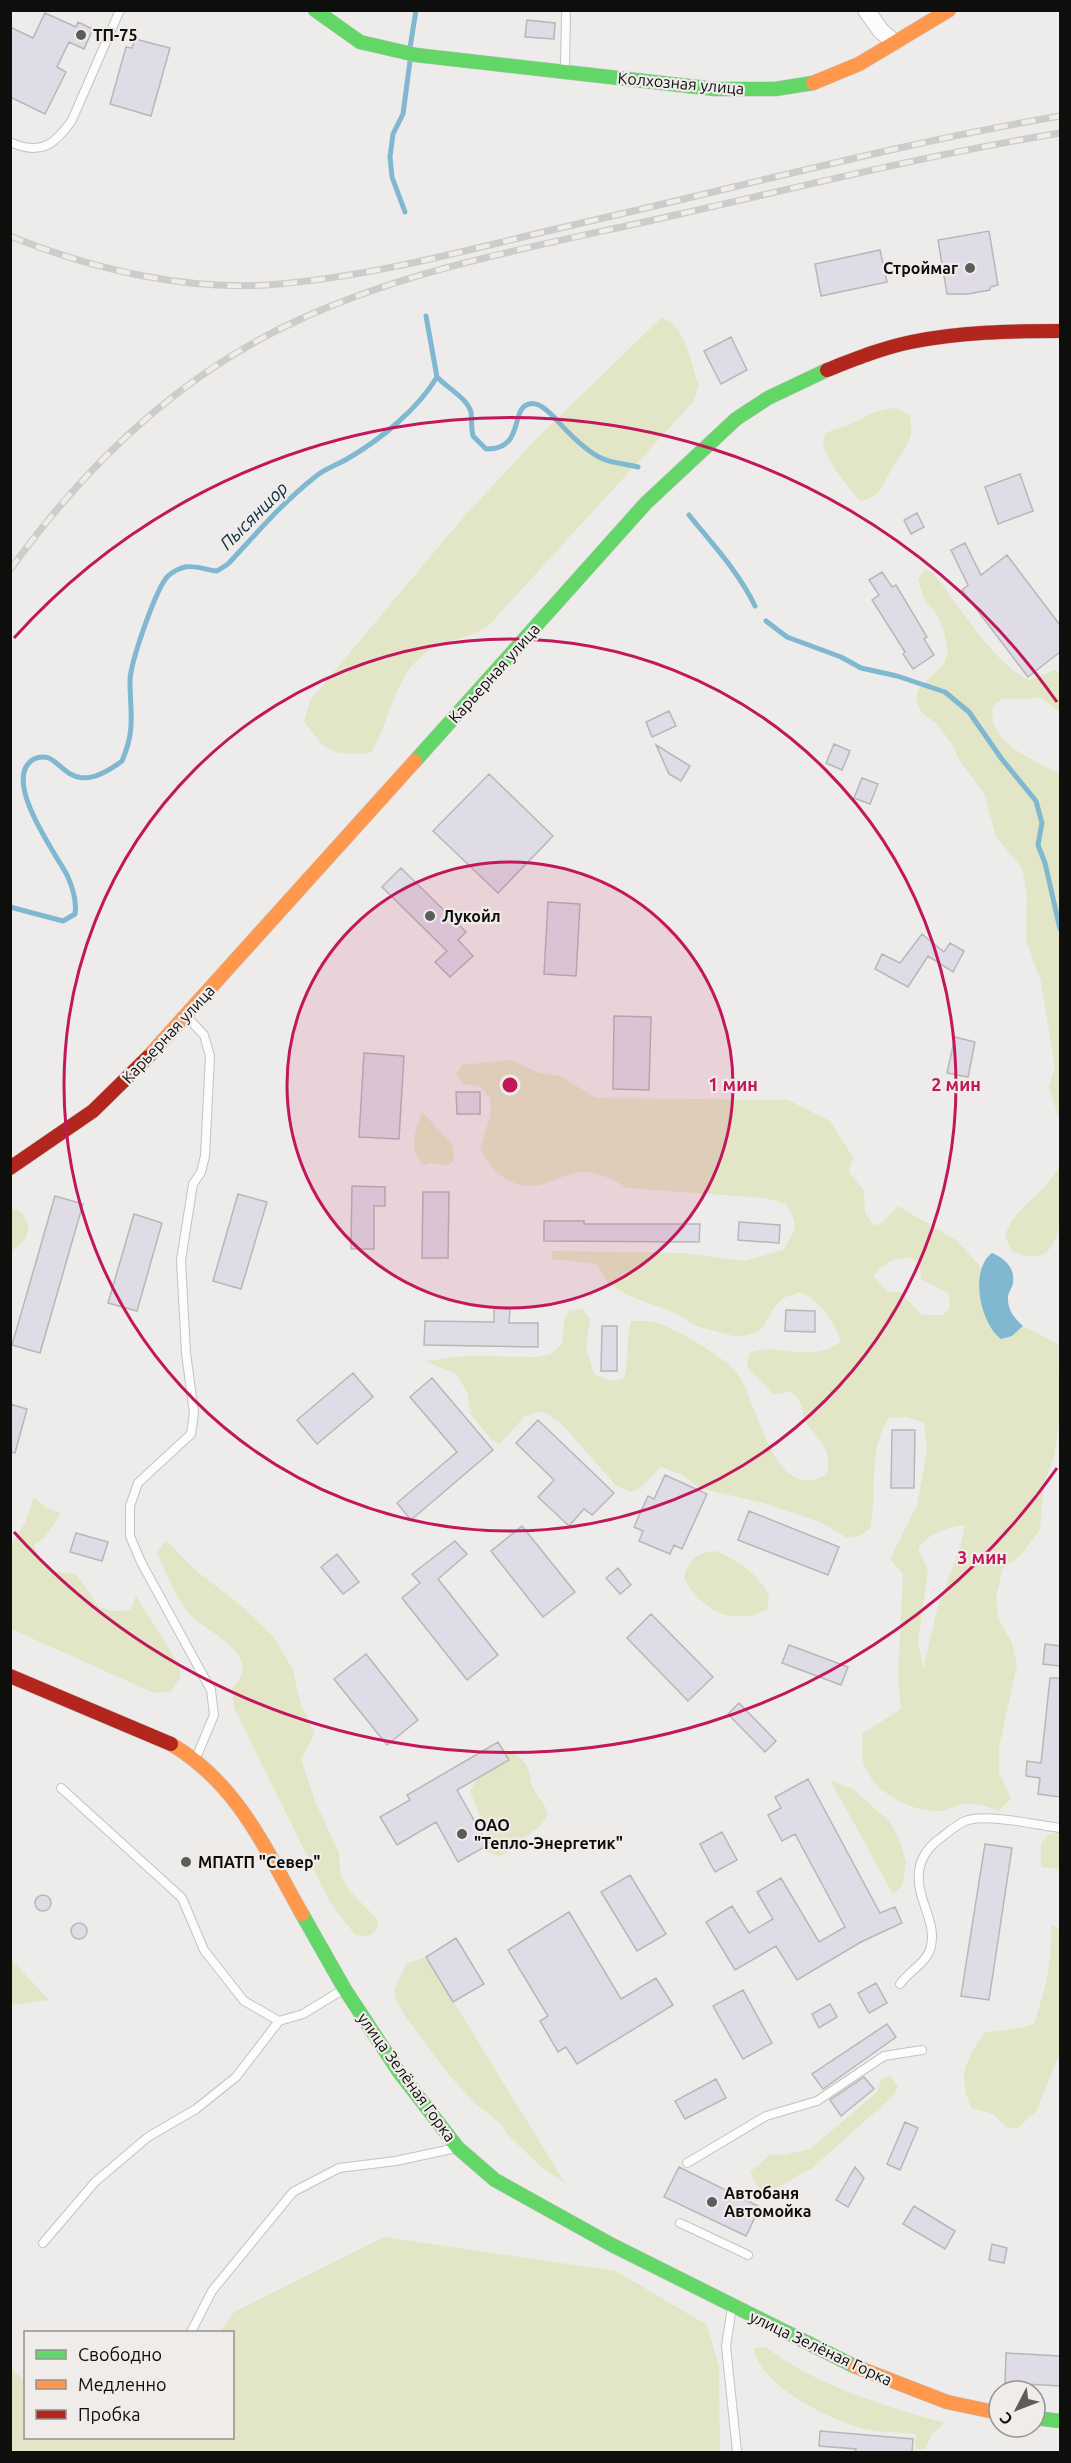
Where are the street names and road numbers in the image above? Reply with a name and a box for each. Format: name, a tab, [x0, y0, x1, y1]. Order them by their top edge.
street label: Колхозная улица	[617, 69, 745, 97]
street label: Карьерная улица	[445, 620, 543, 726]
street label: Карьерная улица	[118, 981, 218, 1087]
street label: улица Зелёная Горка	[354, 2009, 460, 2145]
street label: улица Зелёная Горка	[747, 2307, 895, 2389]

